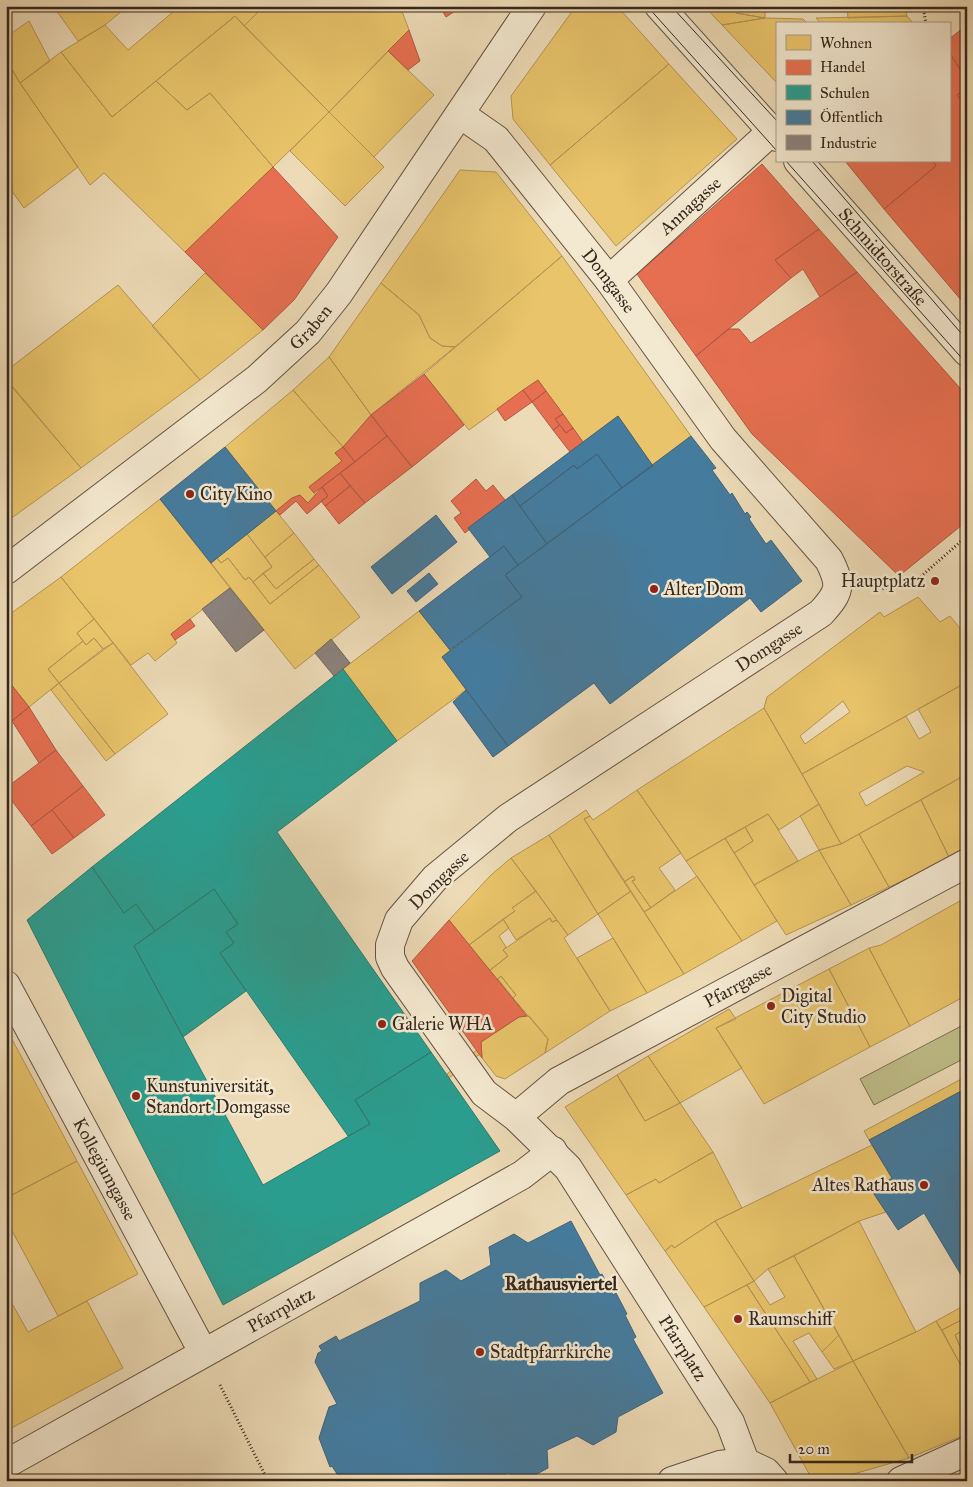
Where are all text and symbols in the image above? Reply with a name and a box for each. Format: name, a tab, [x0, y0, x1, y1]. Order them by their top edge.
legend	[776, 22, 950, 162]
text: Wohnen	[820, 34, 872, 52]
text: Handel	[820, 58, 866, 76]
text: Schulen	[820, 84, 870, 102]
text: Öffentlich	[820, 107, 883, 126]
text: Industrie	[820, 134, 877, 152]
street label: Annagasse	[654, 172, 726, 240]
street label: Schmidtorstraße	[834, 203, 932, 310]
street label: Domgasse	[577, 244, 640, 317]
street label: Graben	[285, 300, 337, 355]
place label: City Kino	[200, 483, 272, 505]
marker: City Kino	[184, 488, 196, 500]
place label: Hauptplatz	[841, 570, 925, 592]
marker: Hauptplatz	[929, 575, 941, 587]
place label: Alter Dom	[663, 578, 744, 600]
marker: Alter Dom	[648, 583, 660, 595]
street label: Domgasse	[732, 617, 807, 678]
street label: Domgasse	[404, 846, 474, 915]
street label: Pfarrgasse	[700, 958, 776, 1013]
place label: Digital City Studio	[781, 985, 866, 1028]
marker: Digital City Studio	[765, 1000, 777, 1012]
place label: Galerie WHA	[392, 1013, 493, 1035]
marker: Galerie WHA	[376, 1018, 388, 1030]
place label: Kunstuniversität, Standort Domgasse	[146, 1075, 290, 1119]
marker: Kunstuniversität, Standort Domgasse	[130, 1090, 142, 1102]
street label: Kollegiumgasse	[68, 1114, 141, 1224]
place label: Altes Rathaus	[811, 1174, 914, 1196]
marker: Altes Rathaus	[918, 1179, 930, 1191]
district label: Rathausviertel	[505, 1272, 618, 1295]
street label: Pfarrplatz	[243, 1283, 318, 1338]
place label: Raumschiff	[748, 1308, 836, 1330]
street label: Pfarrplatz	[654, 1311, 712, 1385]
marker: Raumschiff	[732, 1313, 744, 1325]
place label: Stadtpfarrkirche	[490, 1341, 611, 1363]
marker: Stadtpfarrkirche	[474, 1346, 486, 1358]
scale bar	[790, 1432, 913, 1464]
text: 20 m	[798, 1440, 830, 1458]

